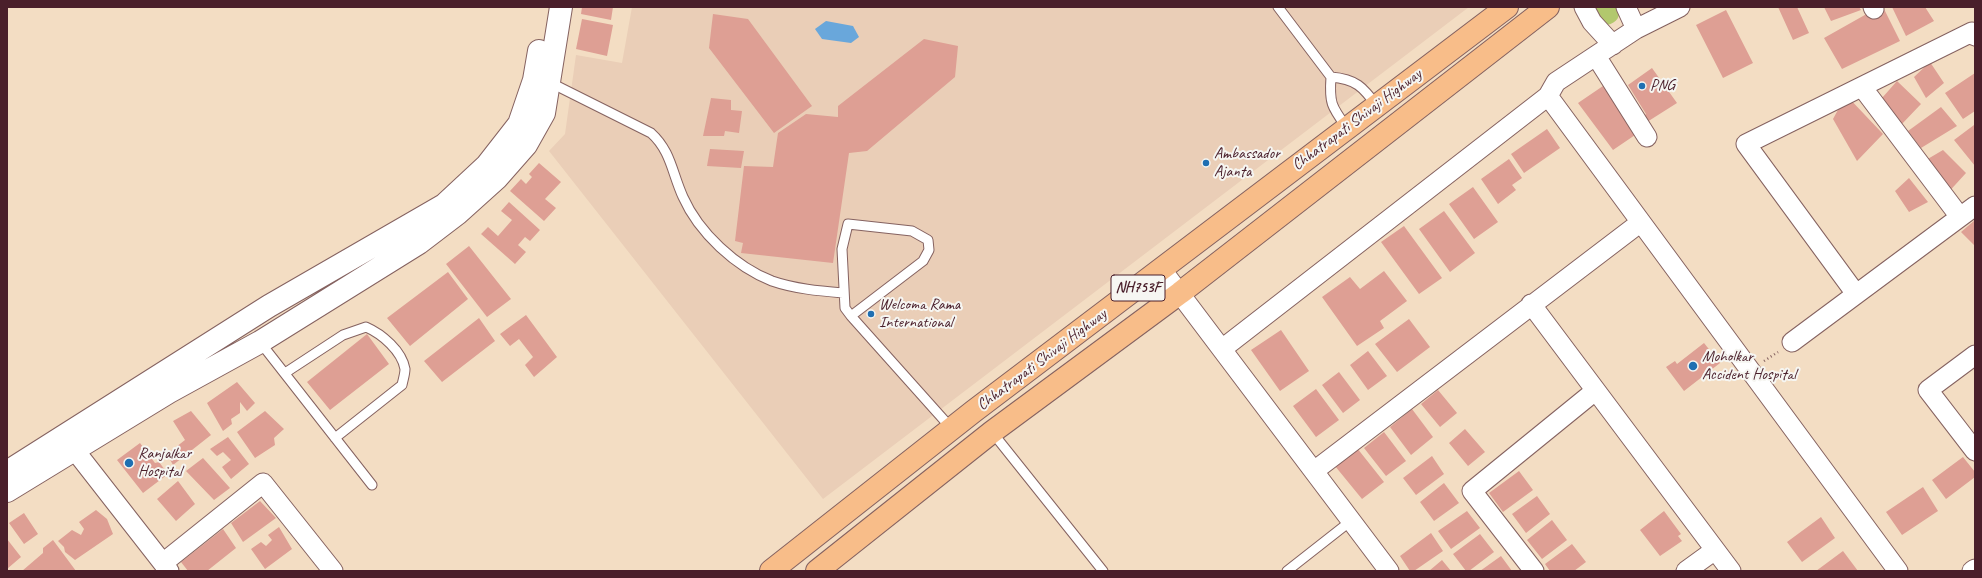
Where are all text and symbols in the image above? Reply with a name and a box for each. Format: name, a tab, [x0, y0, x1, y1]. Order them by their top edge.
street label: Chhatrapati Shivaji Highway	[1289, 65, 1425, 175]
place label: PNG	[1650, 76, 1674, 96]
marker: PNG	[1637, 81, 1647, 91]
place label: Ambassador Ajanta	[1214, 144, 1280, 182]
marker: Ambassador Ajanta	[1201, 158, 1211, 168]
road number: NH753F	[1111, 275, 1165, 301]
place label: Welcoma Rama International	[879, 295, 960, 333]
street label: Chhatrapati Shivaji Highway	[974, 305, 1110, 415]
marker: Welcoma Rama International	[866, 309, 876, 319]
place label: Moholkar Accident Hospital	[1702, 347, 1796, 385]
marker: Moholkar Accident Hospital	[1687, 360, 1699, 372]
place label: Ranjalkar Hospital	[138, 444, 191, 482]
marker: Ranjalkar Hospital	[123, 457, 135, 469]

